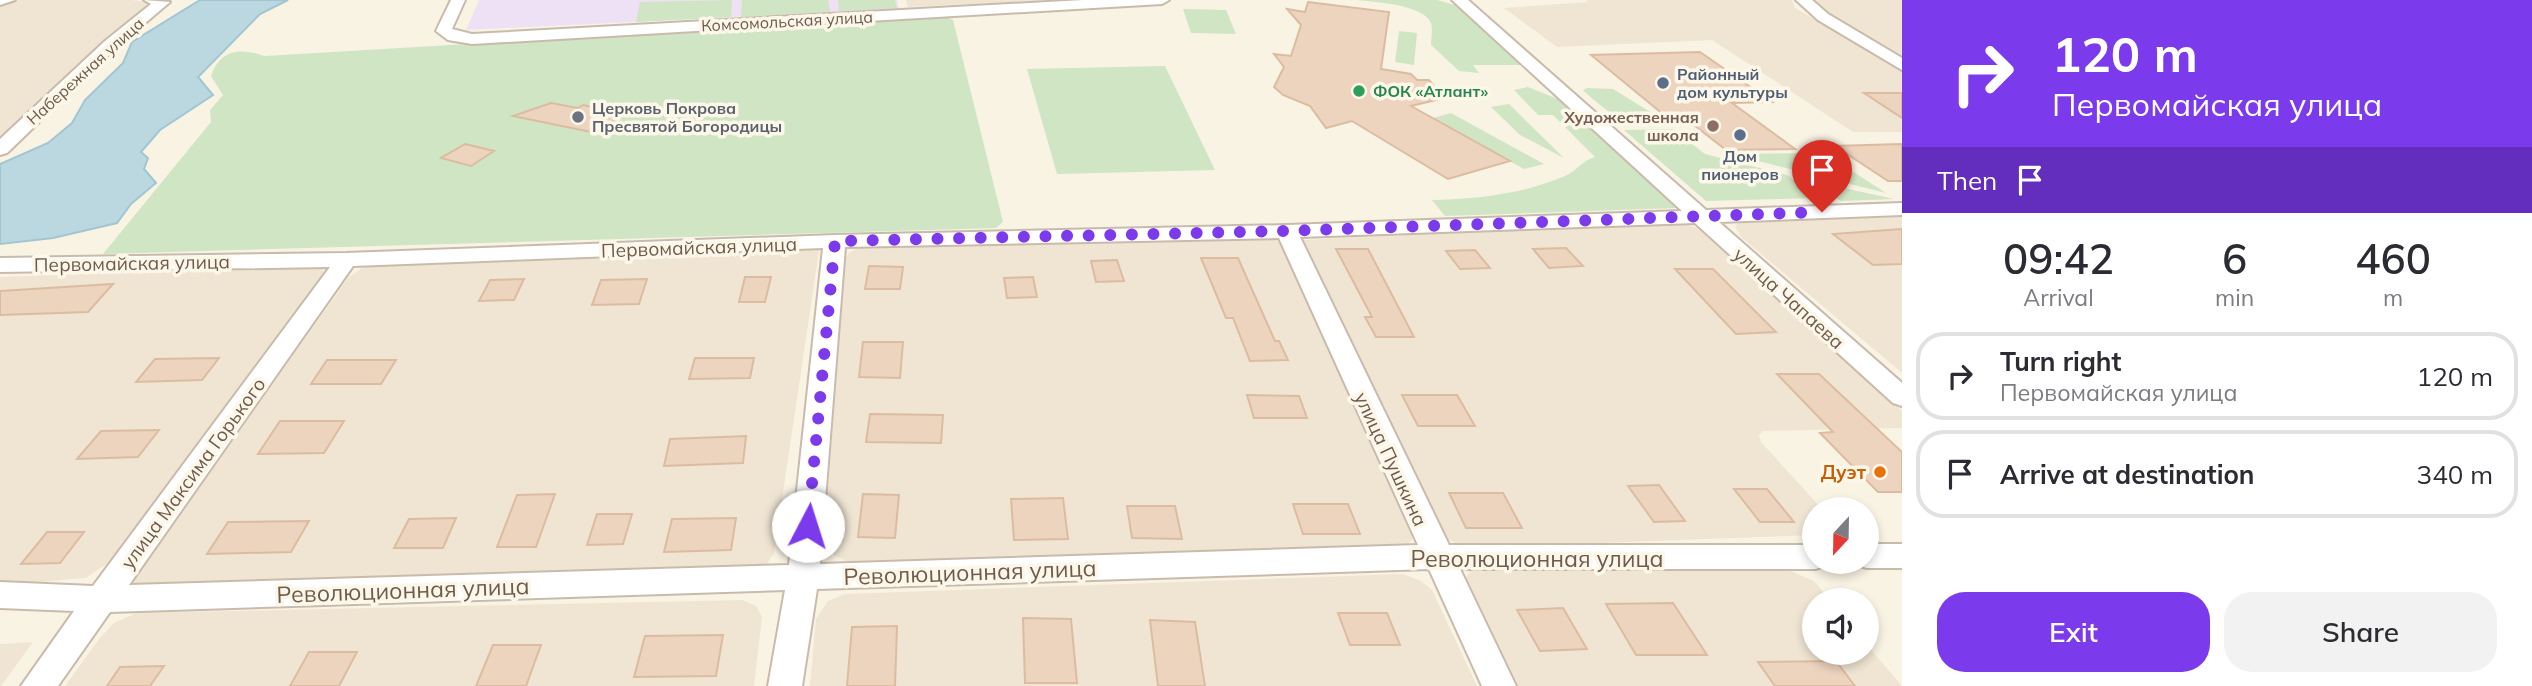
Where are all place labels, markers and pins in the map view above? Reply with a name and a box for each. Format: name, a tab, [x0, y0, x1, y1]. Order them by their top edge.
place label: Районный дом культуры	[1677, 64, 1788, 102]
marker: Районный дом культуры	[1655, 75, 1671, 91]
place label: ФОК «Атлант»	[1373, 81, 1488, 101]
marker: ФОК «Атлант»	[1351, 83, 1367, 99]
place label: Церковь Покрова Пресвятой Богородицы	[592, 98, 782, 136]
place label: Художественная школа	[1563, 107, 1699, 145]
marker: Церковь Покрова Пресвятой Богородицы	[570, 109, 586, 125]
marker: Художественная школа	[1705, 118, 1721, 134]
marker: Дом пионеров	[1732, 127, 1748, 143]
pin	[1792, 140, 1852, 212]
place label: Дом пионеров	[1701, 146, 1779, 184]
place label: Дуэт	[1821, 460, 1867, 484]
marker: Дуэт	[1872, 464, 1888, 480]

